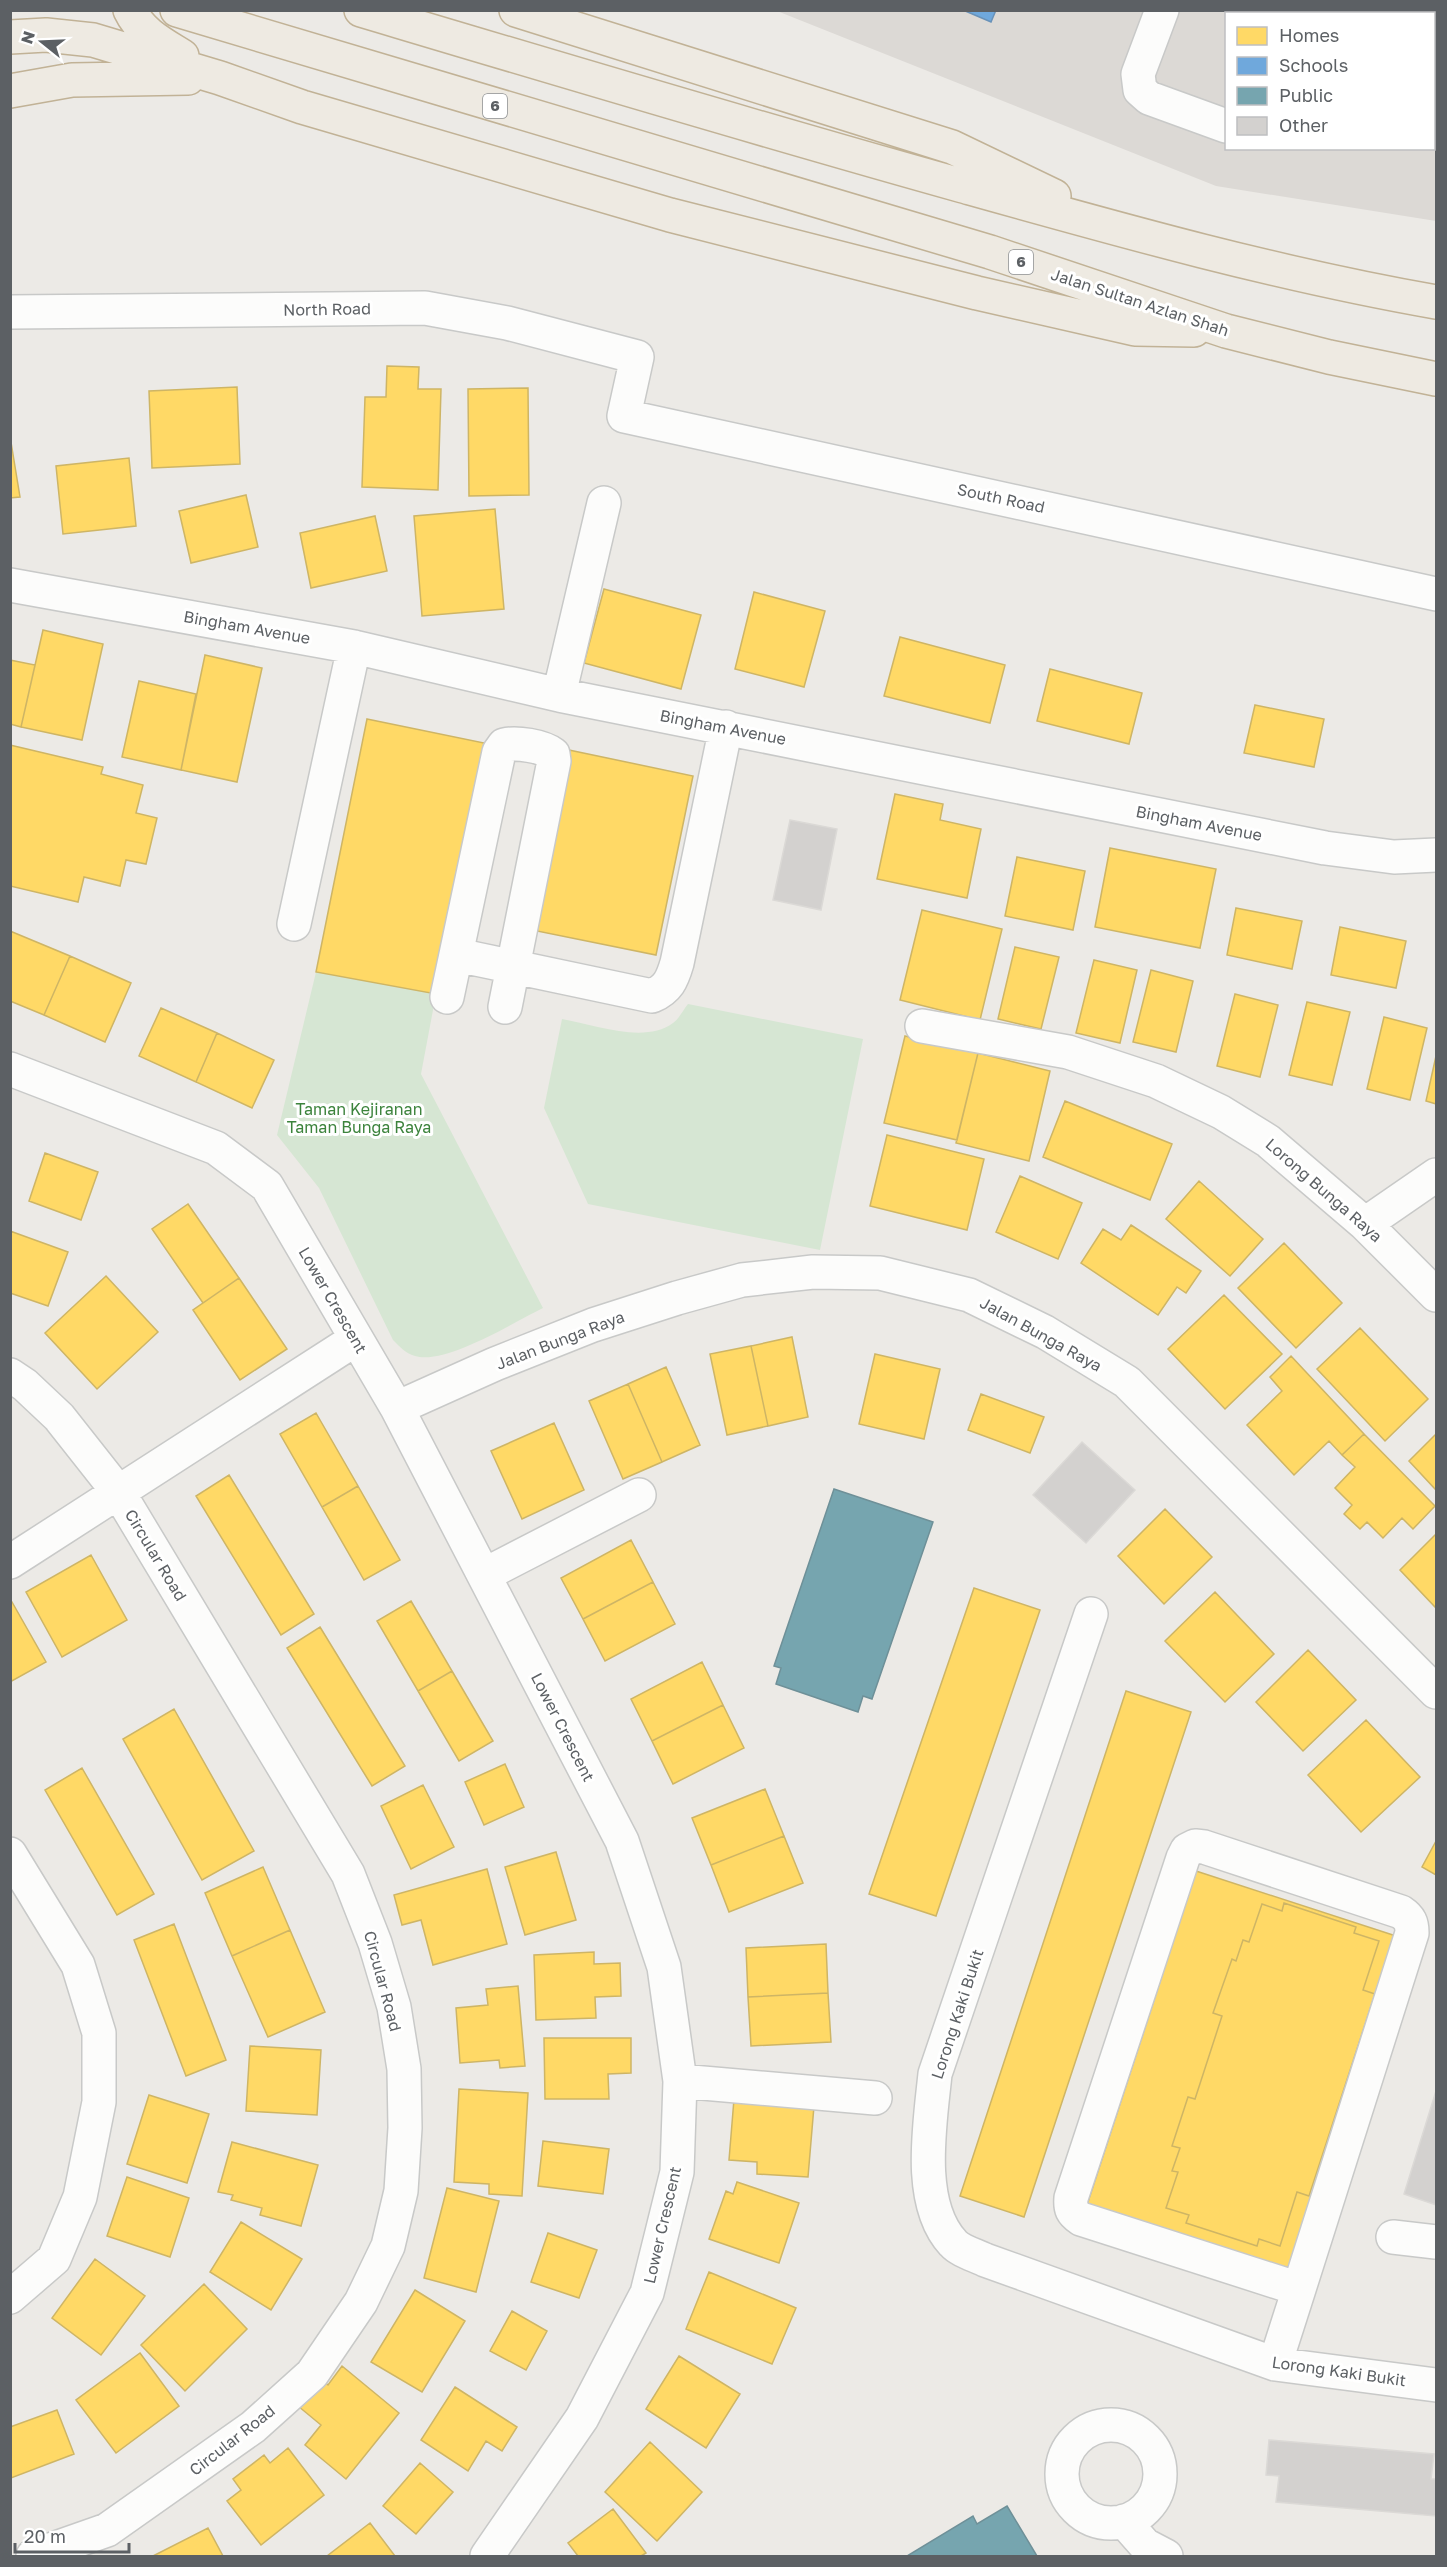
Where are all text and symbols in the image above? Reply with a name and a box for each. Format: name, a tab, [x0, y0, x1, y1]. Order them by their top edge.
north arrow	[12, 12, 72, 72]
legend	[1225, 12, 1435, 150]
text: Homes	[1279, 24, 1339, 46]
text: N	[16, 28, 39, 46]
text: Schools	[1279, 54, 1348, 76]
text: Public	[1279, 84, 1333, 106]
road number: 6	[483, 94, 507, 118]
text: Other	[1279, 114, 1328, 136]
road number: 6	[1009, 250, 1033, 274]
street label: Jalan Sultan Azlan Shah	[1048, 264, 1232, 340]
street label: North Road	[283, 298, 371, 320]
street label: South Road	[955, 479, 1047, 517]
street label: Bingham Avenue	[182, 606, 312, 648]
street label: Bingham Avenue	[658, 705, 788, 749]
street label: Bingham Avenue	[1134, 801, 1264, 845]
park label: Taman Kejiranan Taman Bunga Raya	[287, 1099, 431, 1137]
street label: Lorong Bunga Raya	[1262, 1134, 1386, 1246]
street label: Lower Crescent	[294, 1243, 372, 1357]
street label: Jalan Bunga Raya	[977, 1292, 1105, 1376]
street label: Jalan Bunga Raya	[493, 1306, 627, 1374]
street label: Circular Road	[121, 1506, 191, 1604]
street label: Lower Crescent	[527, 1669, 599, 1785]
street label: Circular Road	[360, 1929, 406, 2033]
street label: Lorong Kaki Bukit	[927, 1947, 987, 2081]
street label: Lower Crescent	[639, 2165, 685, 2285]
street label: Lorong Kaki Bukit	[1271, 2352, 1407, 2390]
street label: Circular Road	[185, 2400, 279, 2480]
scale bar	[15, 2516, 129, 2554]
text: 20 m	[24, 2525, 66, 2547]

